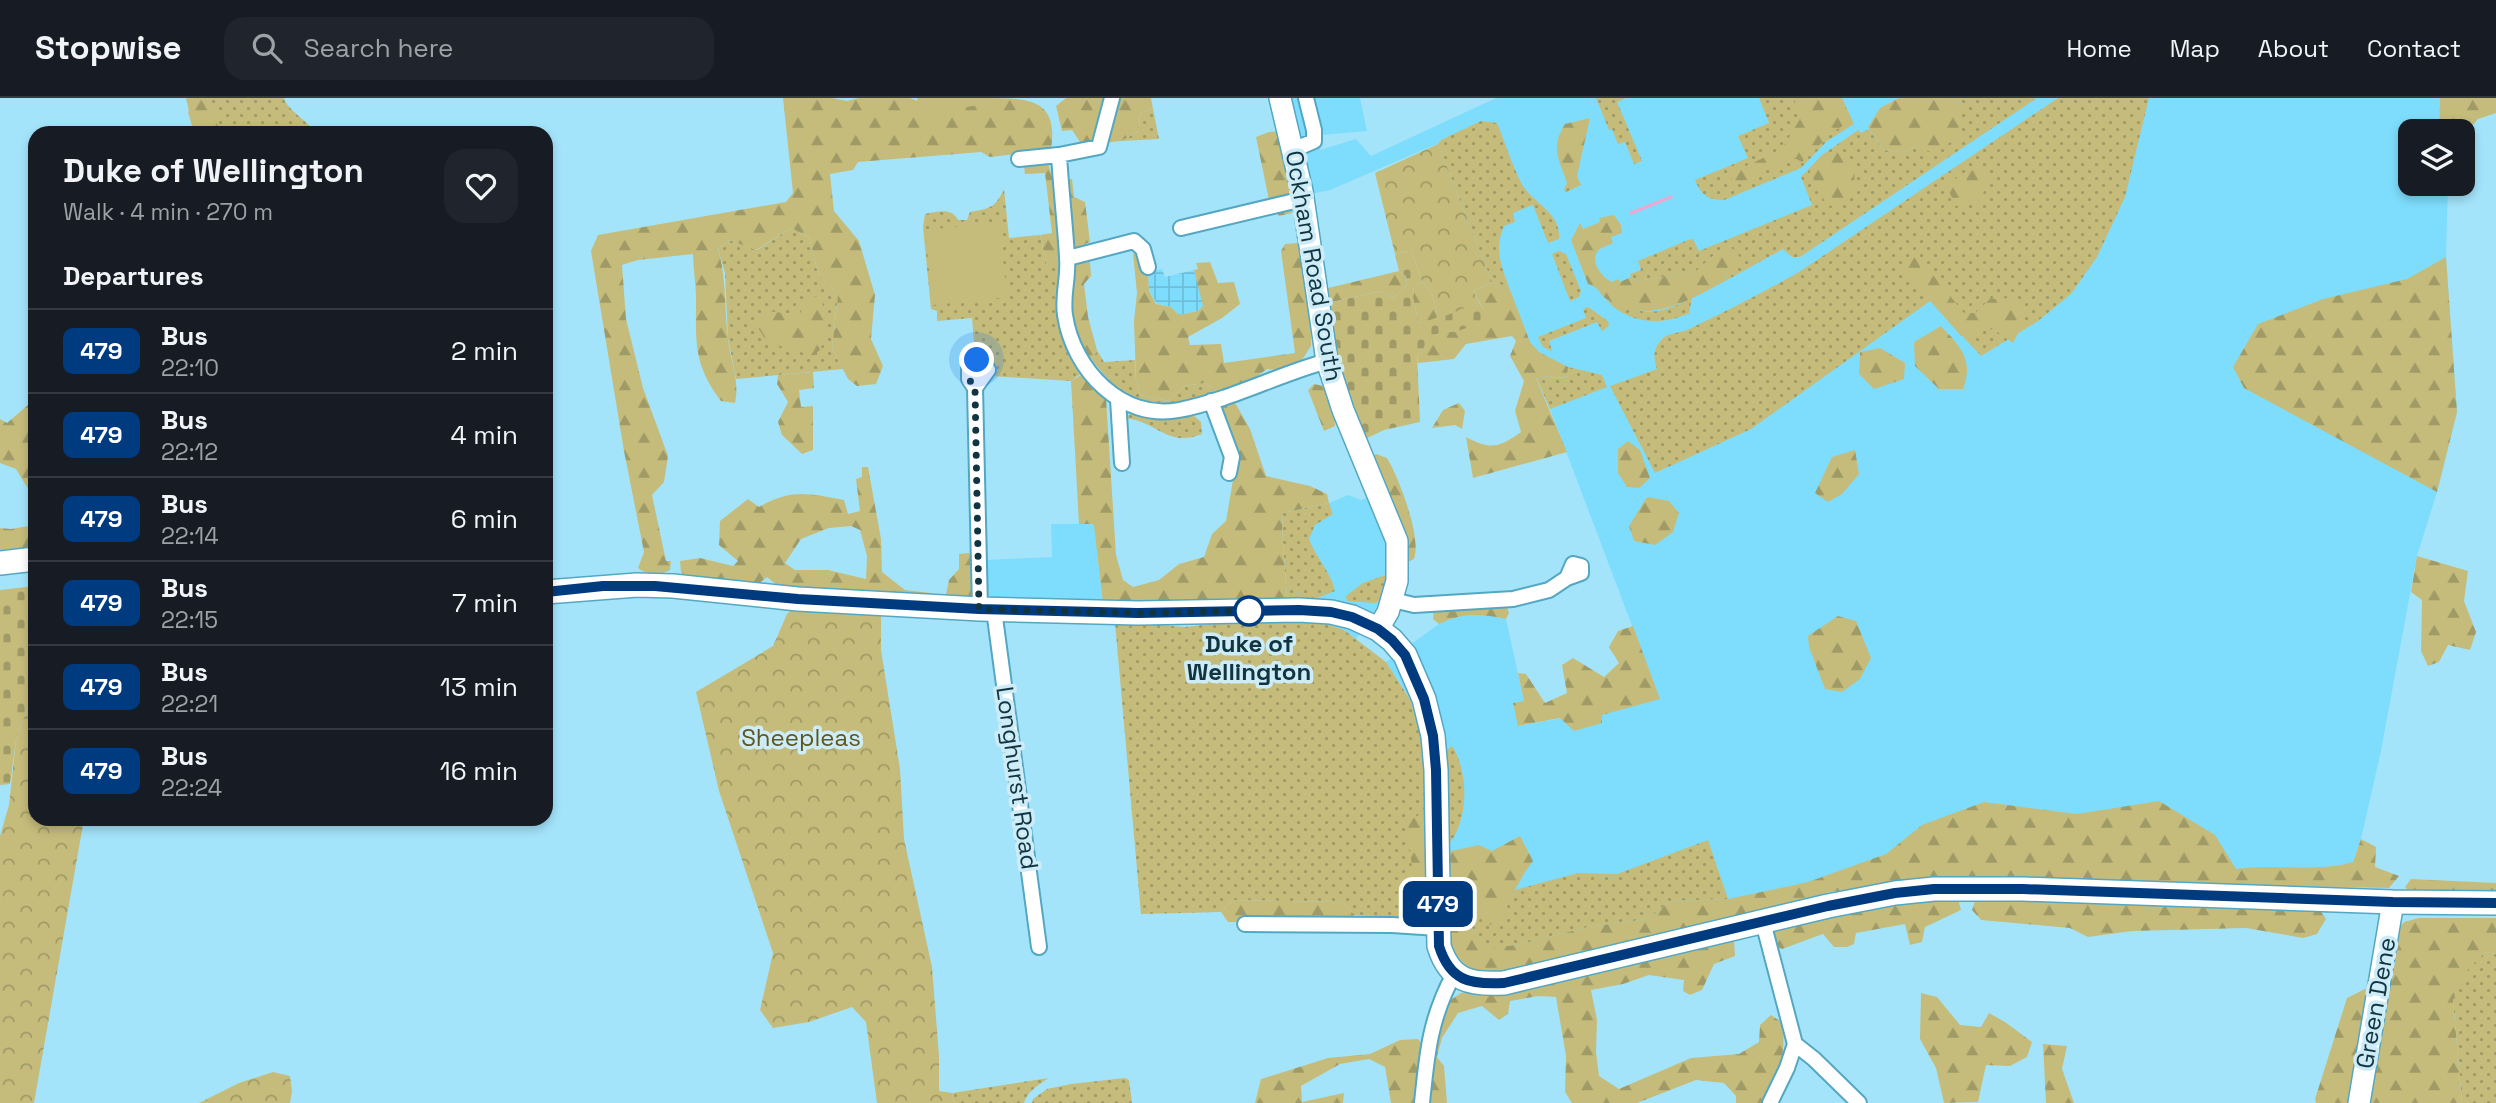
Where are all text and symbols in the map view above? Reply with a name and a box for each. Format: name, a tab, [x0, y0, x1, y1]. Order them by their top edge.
search box	[224, 17, 714, 80]
text: Stopwise	[35, 27, 182, 69]
icon: search	[248, 29, 286, 67]
text: Search here	[304, 31, 453, 65]
text: Home	[2066, 33, 2132, 64]
text: Map	[2170, 33, 2220, 64]
text: About	[2258, 33, 2329, 64]
text: Contact	[2367, 33, 2461, 64]
map controls	[2398, 119, 2475, 196]
button: layers	[2398, 119, 2475, 196]
street label: Ockham Road South	[1279, 148, 1350, 384]
button: heart	[444, 149, 518, 223]
text: Duke of Wellington	[63, 150, 364, 192]
text: Walk · 4 min · 270 m	[63, 197, 273, 227]
text: Departures	[63, 259, 204, 293]
text: Bus	[161, 319, 208, 353]
text: 2 min	[451, 334, 518, 368]
text: 479	[80, 335, 123, 366]
your location	[959, 342, 994, 377]
text: 22:10	[161, 353, 219, 383]
text: Bus	[161, 403, 208, 437]
text: 4 min	[450, 418, 518, 452]
text: 479	[80, 419, 123, 450]
text: 22:12	[161, 437, 218, 467]
text: Bus	[161, 487, 208, 521]
text: 6 min	[451, 502, 518, 536]
text: 479	[80, 503, 123, 534]
text: 22:14	[161, 521, 219, 551]
text: Bus	[161, 571, 208, 605]
text: 7 min	[452, 586, 518, 620]
text: 479	[80, 587, 123, 618]
marker: Duke of Wellington	[1234, 596, 1264, 626]
text: 22:15	[161, 605, 218, 635]
place label: Duke of Wellington	[1187, 628, 1311, 687]
text: Bus	[161, 655, 208, 689]
text: 13 min	[440, 670, 518, 704]
text: 479	[80, 671, 123, 702]
street label: Longhurst Road	[989, 684, 1046, 871]
text: 22:21	[161, 689, 218, 719]
park label: Sheepleas	[741, 722, 861, 753]
text: Bus	[161, 739, 208, 773]
text: 16 min	[440, 754, 518, 788]
text: 479	[80, 755, 123, 786]
text: 22:24	[161, 773, 222, 803]
line badge: 479	[1398, 881, 1478, 927]
text: 479	[1417, 888, 1459, 919]
street label: Green Dene	[2349, 935, 2402, 1071]

